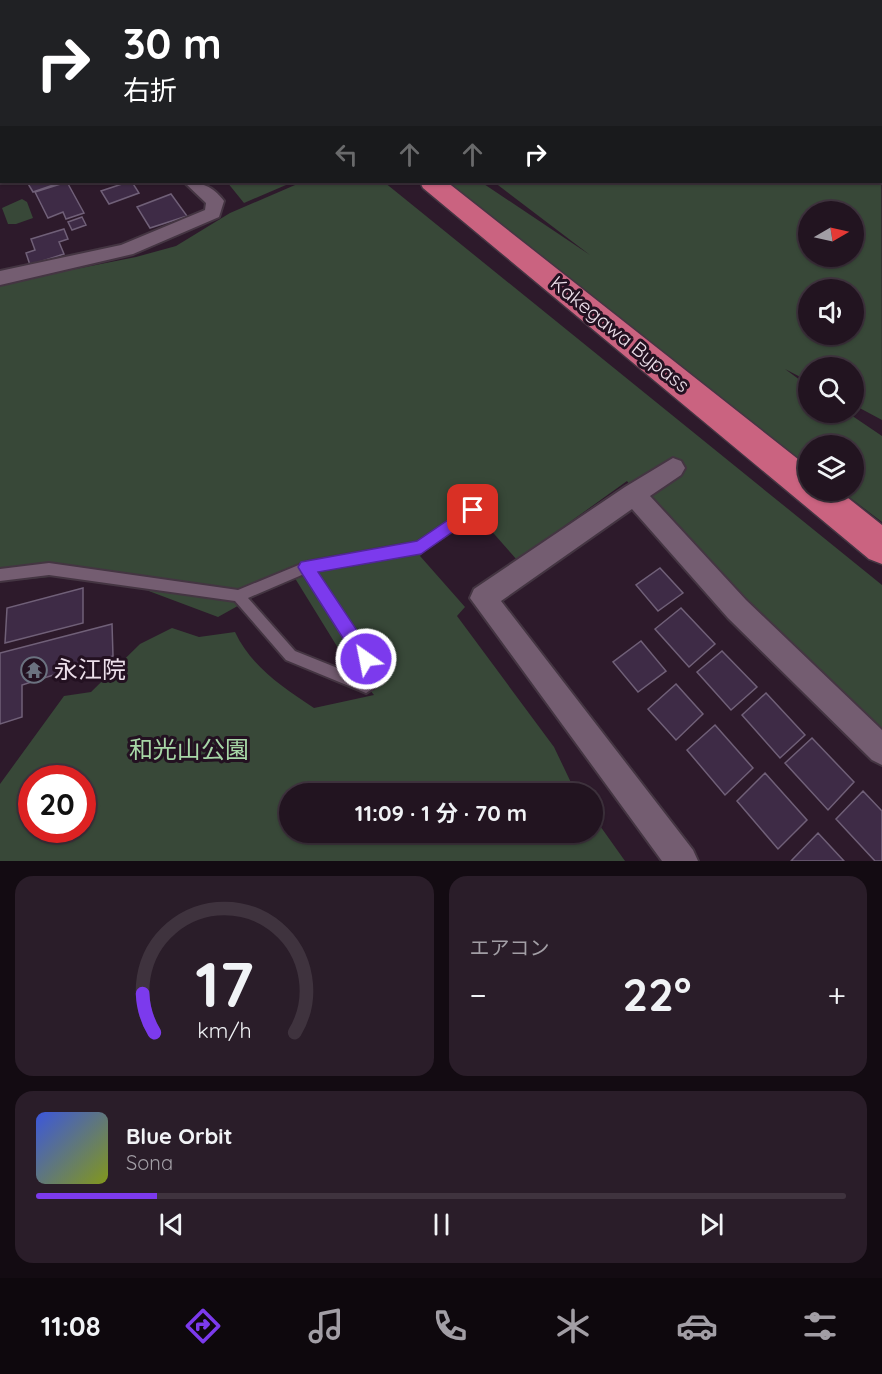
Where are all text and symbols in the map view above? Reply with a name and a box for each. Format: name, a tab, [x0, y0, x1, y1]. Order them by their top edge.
text: 30 m	[123, 17, 222, 70]
icon: right	[24, 24, 102, 102]
text: 右折	[123, 73, 177, 107]
icon: left	[330, 138, 363, 171]
icon: ahead	[393, 138, 426, 171]
icon: ahead	[456, 138, 489, 171]
icon: right	[519, 138, 552, 171]
north arrow	[798, 201, 864, 267]
map controls	[798, 201, 864, 501]
street label: Kakegawa Bypass	[546, 270, 695, 397]
button: sound	[798, 279, 864, 345]
button: search	[798, 357, 864, 423]
button: layers	[798, 435, 864, 501]
pin	[447, 484, 498, 535]
icon: arrive	[456, 493, 489, 526]
position arrow	[334, 627, 398, 691]
place label: 永江院	[54, 654, 126, 684]
temple icon: 永江院	[19, 655, 49, 685]
park label: 和光山公園	[129, 734, 249, 764]
speed limit sign: 20	[18, 765, 96, 843]
text: 11:09 · 1 分 · 70 m	[355, 799, 527, 827]
text: エアコン	[470, 935, 550, 960]
text: 17	[195, 945, 254, 1023]
text: 22°	[623, 966, 691, 1022]
text: −	[470, 974, 487, 1015]
text: +	[827, 974, 846, 1015]
text: km/h	[197, 1017, 251, 1043]
text: Blue Orbit	[126, 1122, 232, 1150]
text: Sona	[126, 1150, 173, 1175]
icon: previous	[155, 1208, 188, 1241]
icon: pause	[425, 1208, 458, 1241]
icon: next	[695, 1208, 728, 1241]
icon: directions	[182, 1305, 224, 1347]
icon: music	[305, 1305, 347, 1347]
icon: phone	[429, 1305, 471, 1347]
icon: climate	[552, 1305, 594, 1347]
icon: car	[676, 1305, 718, 1347]
icon: filters	[799, 1305, 841, 1347]
text: 11:08	[41, 1309, 100, 1343]

